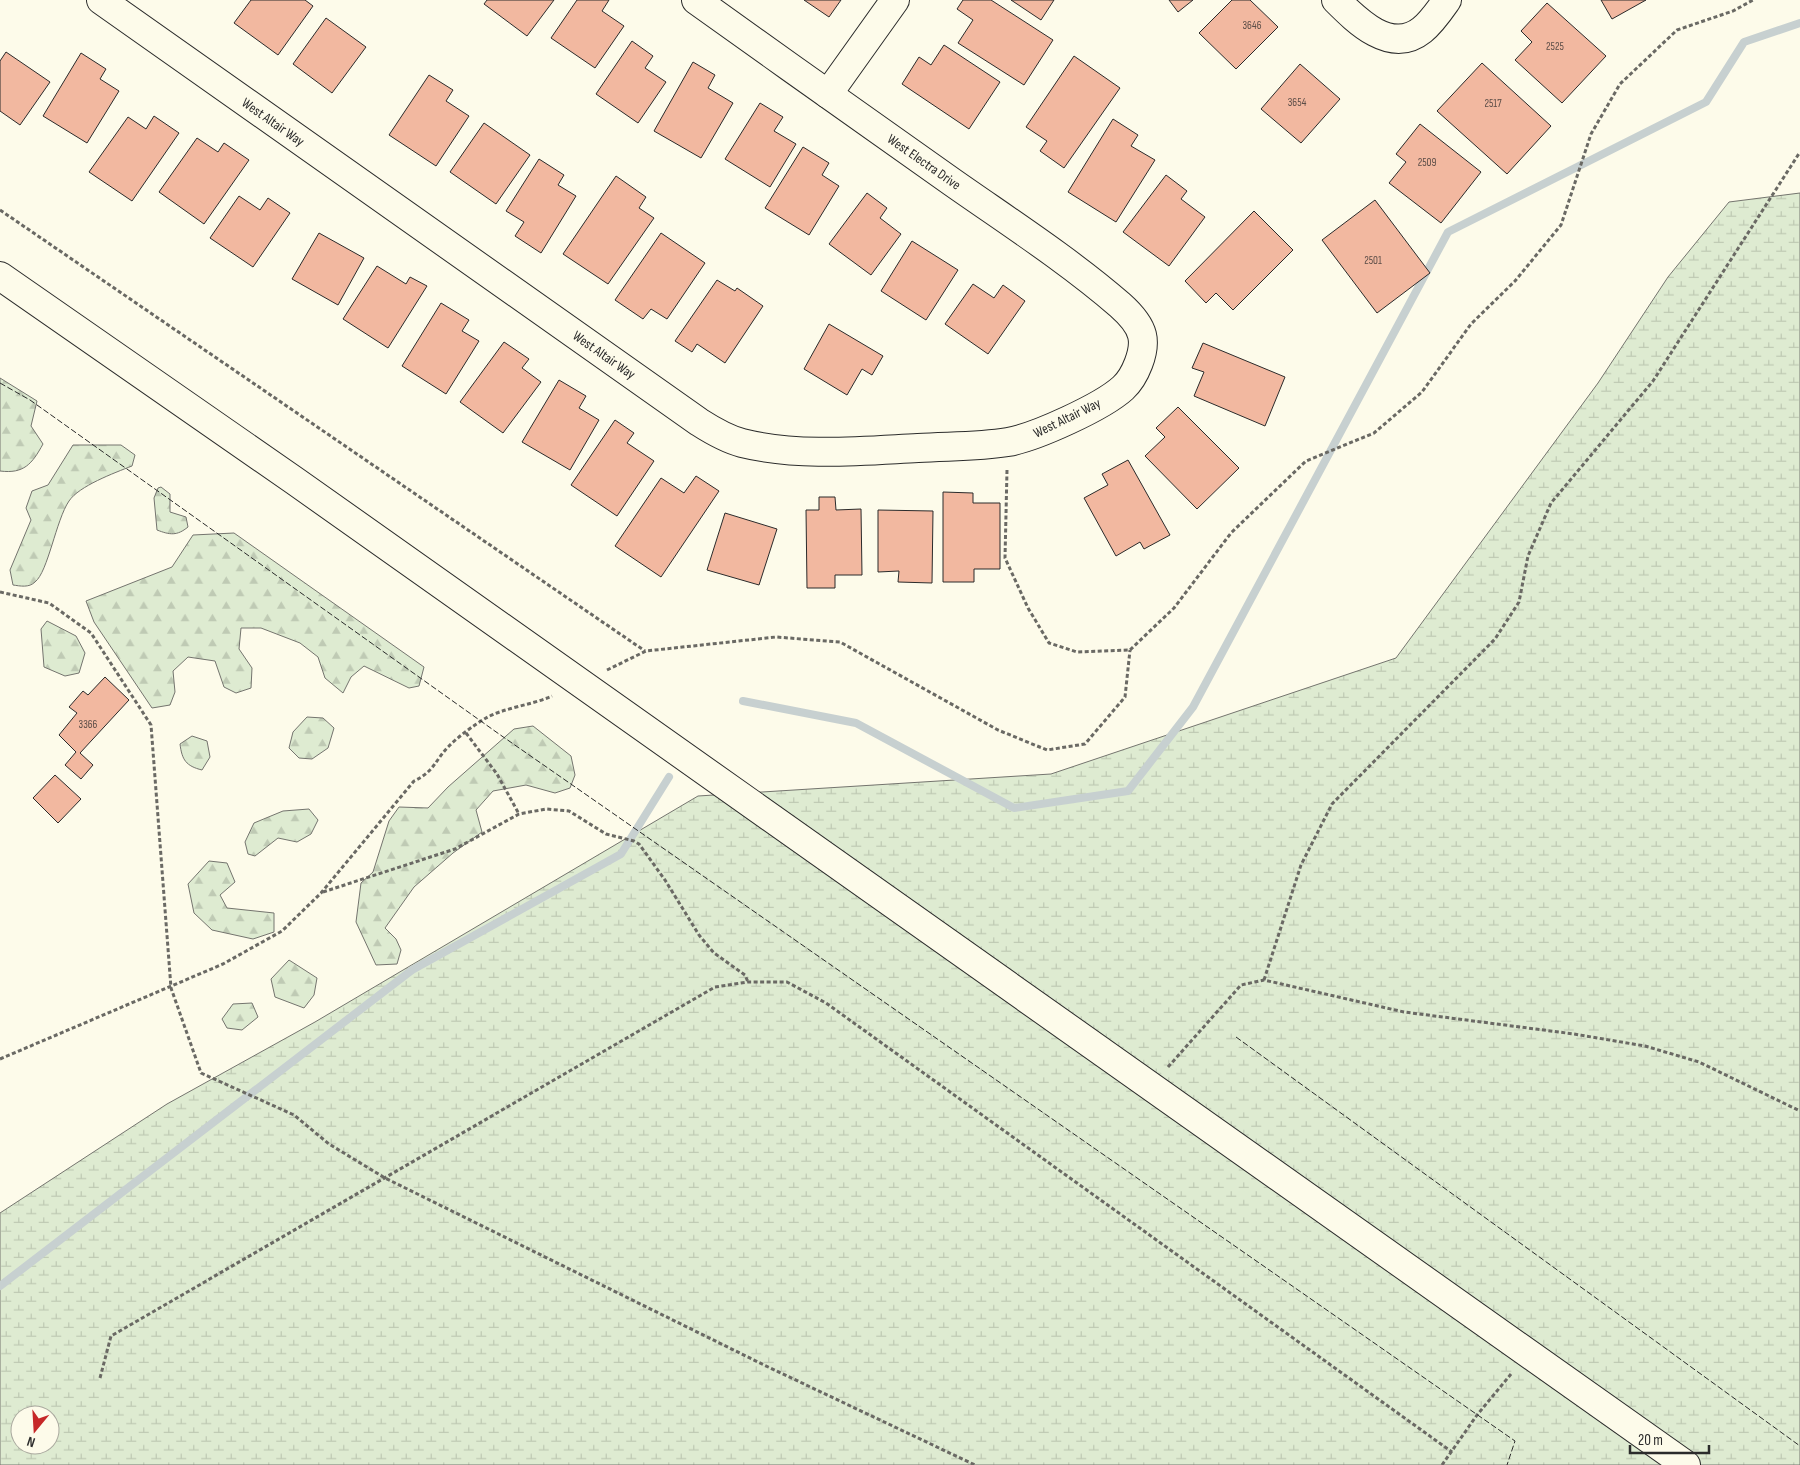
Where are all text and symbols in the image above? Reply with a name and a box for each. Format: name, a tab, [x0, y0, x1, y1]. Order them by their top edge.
house number: 3646	[1242, 19, 1262, 32]
house number: 2525	[1546, 40, 1564, 53]
street label: West Altair Way	[238, 94, 308, 150]
house number: 3654	[1288, 96, 1307, 109]
house number: 2517	[1484, 97, 1502, 110]
street label: West Electra Drive	[884, 130, 964, 194]
house number: 2509	[1418, 156, 1436, 169]
house number: 2501	[1364, 254, 1382, 267]
street label: West Altair Way	[569, 327, 639, 383]
street label: West Altair Way	[1031, 394, 1104, 442]
house number: 3366	[79, 718, 98, 731]
north arrow	[10, 1405, 60, 1455]
scale bar	[1630, 1422, 1709, 1454]
text: 20 m	[1638, 1431, 1663, 1450]
text: N	[25, 1433, 37, 1451]

